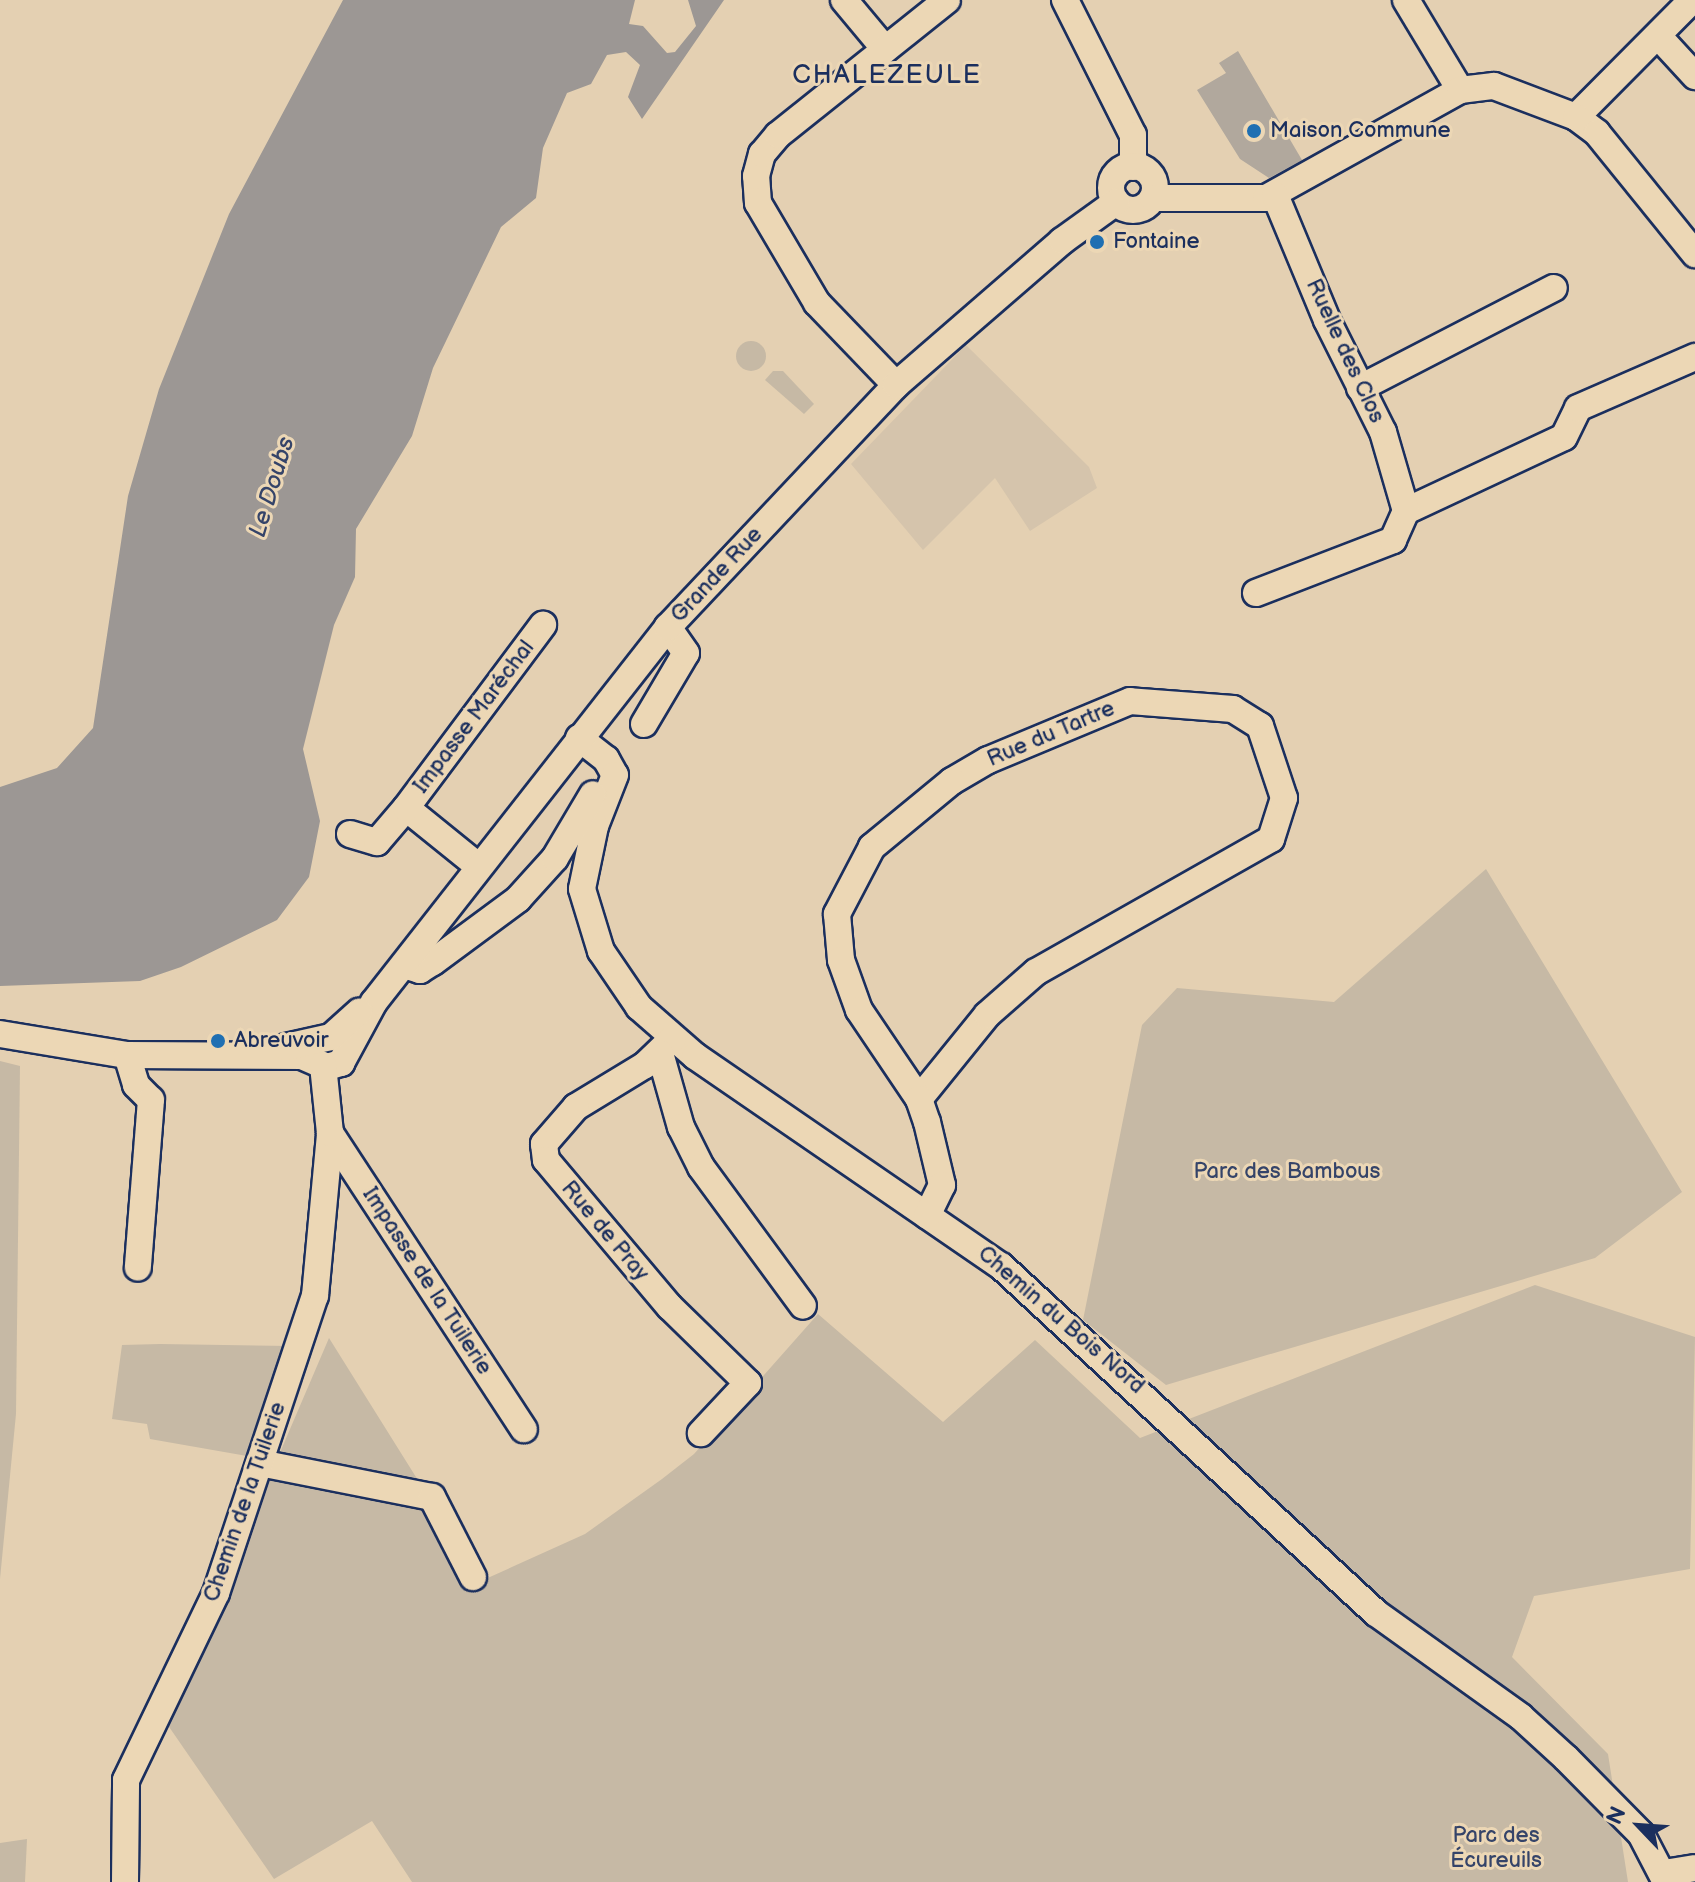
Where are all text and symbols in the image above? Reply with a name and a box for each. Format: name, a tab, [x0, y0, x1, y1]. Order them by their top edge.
district label: CHALEZEULE	[792, 60, 982, 92]
place label: Maison Commune	[1270, 118, 1450, 144]
marker: Maison Commune	[1245, 122, 1263, 140]
place label: Fontaine	[1113, 229, 1200, 255]
marker: Fontaine	[1088, 233, 1106, 251]
street label: Ruelle des Clos	[1300, 275, 1390, 427]
water label: Le Doubs	[243, 434, 301, 540]
street label: Grande Rue	[666, 522, 768, 628]
street label: Impasse Maréchal	[408, 635, 540, 799]
street label: Rue du Tartre	[983, 695, 1119, 773]
place label: Abreuvoir	[234, 1028, 329, 1054]
marker: Abreuvoir	[209, 1032, 227, 1050]
park label: Parc des Bambous	[1194, 1159, 1380, 1185]
street label: Rue de Pray	[556, 1176, 654, 1286]
street label: Impasse de la Tuilerie	[356, 1182, 498, 1380]
street label: Chemin du Bois Nord	[972, 1240, 1150, 1400]
street label: Chemin de la Tuilerie	[198, 1398, 292, 1606]
north arrow	[1599, 1786, 1679, 1866]
text: N	[1601, 1802, 1633, 1829]
park label: Parc des Écureuils	[1450, 1822, 1542, 1874]

